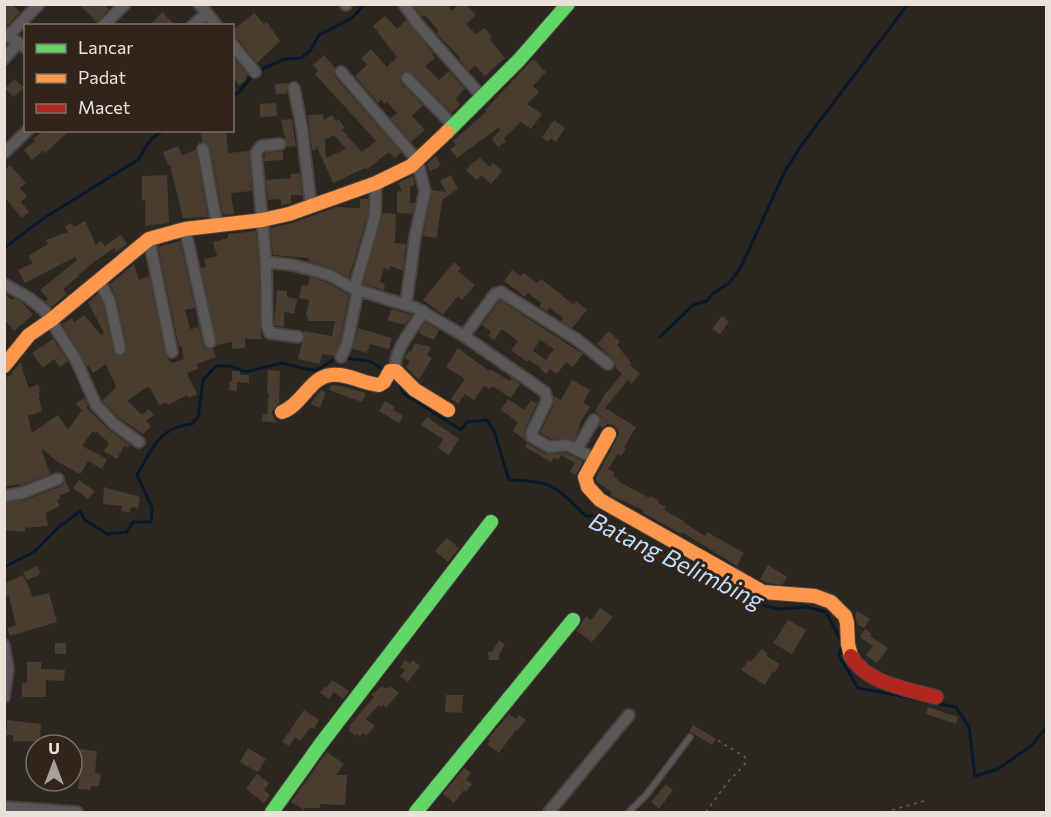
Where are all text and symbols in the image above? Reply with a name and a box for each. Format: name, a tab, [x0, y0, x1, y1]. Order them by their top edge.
legend	[24, 24, 234, 132]
text: Lancar	[78, 36, 134, 58]
text: Padat	[78, 66, 126, 88]
text: Macet	[78, 96, 130, 118]
water label: Batang Belimbing	[585, 505, 770, 615]
north arrow	[24, 733, 84, 793]
text: U	[48, 738, 60, 757]

